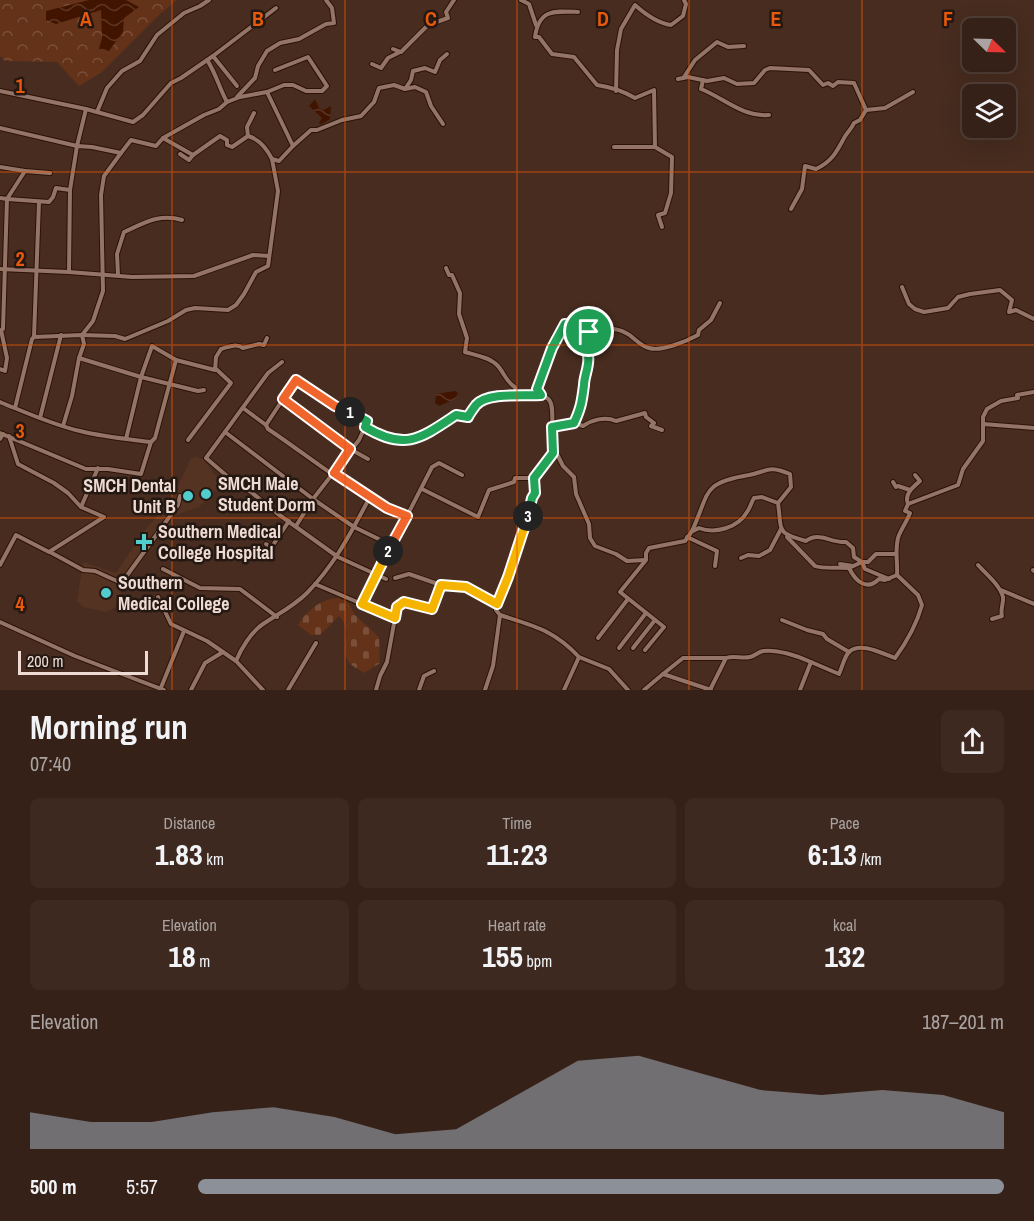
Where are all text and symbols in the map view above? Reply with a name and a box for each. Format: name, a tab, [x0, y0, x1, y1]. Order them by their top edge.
text: A	[80, 5, 92, 32]
text: B	[252, 5, 264, 32]
text: C	[425, 5, 437, 32]
text: D	[597, 5, 609, 32]
text: E	[771, 5, 782, 32]
text: F	[943, 5, 953, 32]
north arrow	[962, 18, 1016, 72]
map controls	[962, 18, 1016, 138]
text: 1	[15, 72, 25, 99]
button: layers	[962, 84, 1016, 138]
text: 2	[15, 245, 25, 272]
pin	[563, 306, 614, 357]
icon: arrive	[572, 315, 605, 348]
pin: 1	[335, 397, 365, 427]
text: 1	[346, 401, 354, 423]
text: 3	[15, 417, 25, 444]
place label: SMCH Male Student Dorm	[218, 471, 316, 517]
place label: SMCH Dental Unit B	[83, 473, 176, 519]
marker: SMCH Male Student Dorm	[199, 487, 213, 501]
marker: SMCH Dental Unit B	[181, 489, 195, 503]
pin: 3	[513, 501, 543, 531]
text: 3	[524, 505, 532, 527]
place label: Southern Medical College Hospital	[158, 519, 281, 565]
marker: Southern Medical College Hospital	[135, 533, 153, 551]
pin: 2	[373, 536, 403, 566]
text: 2	[384, 540, 392, 562]
place label: Southern Medical College	[118, 570, 230, 616]
marker: Southern Medical College	[99, 586, 113, 600]
text: 4	[15, 590, 25, 617]
scale bar	[18, 648, 148, 676]
text: 200 m	[27, 650, 63, 672]
text: Morning run	[30, 705, 188, 749]
button: share	[941, 710, 1004, 773]
text: 07:40	[30, 750, 71, 777]
text: Distance	[163, 812, 215, 834]
text: Time	[502, 812, 532, 834]
text: Pace	[830, 812, 860, 834]
text: 1.83	[155, 834, 203, 874]
text: 11:23	[486, 834, 548, 874]
text: 6:13	[808, 834, 857, 874]
text: km	[203, 848, 224, 870]
text: /km	[857, 848, 882, 870]
text: Elevation	[162, 914, 217, 936]
text: Heart rate	[488, 914, 546, 936]
text: kcal	[833, 914, 856, 936]
text: 18	[168, 936, 196, 976]
text: 155	[482, 936, 523, 976]
text: 132	[824, 936, 865, 976]
text: m	[196, 950, 210, 972]
text: bpm	[523, 950, 552, 972]
text: Elevation	[30, 1008, 98, 1035]
text: 187–201 m	[922, 1008, 1004, 1035]
text: 500 m	[30, 1173, 77, 1200]
text: 5:57	[126, 1173, 158, 1200]

